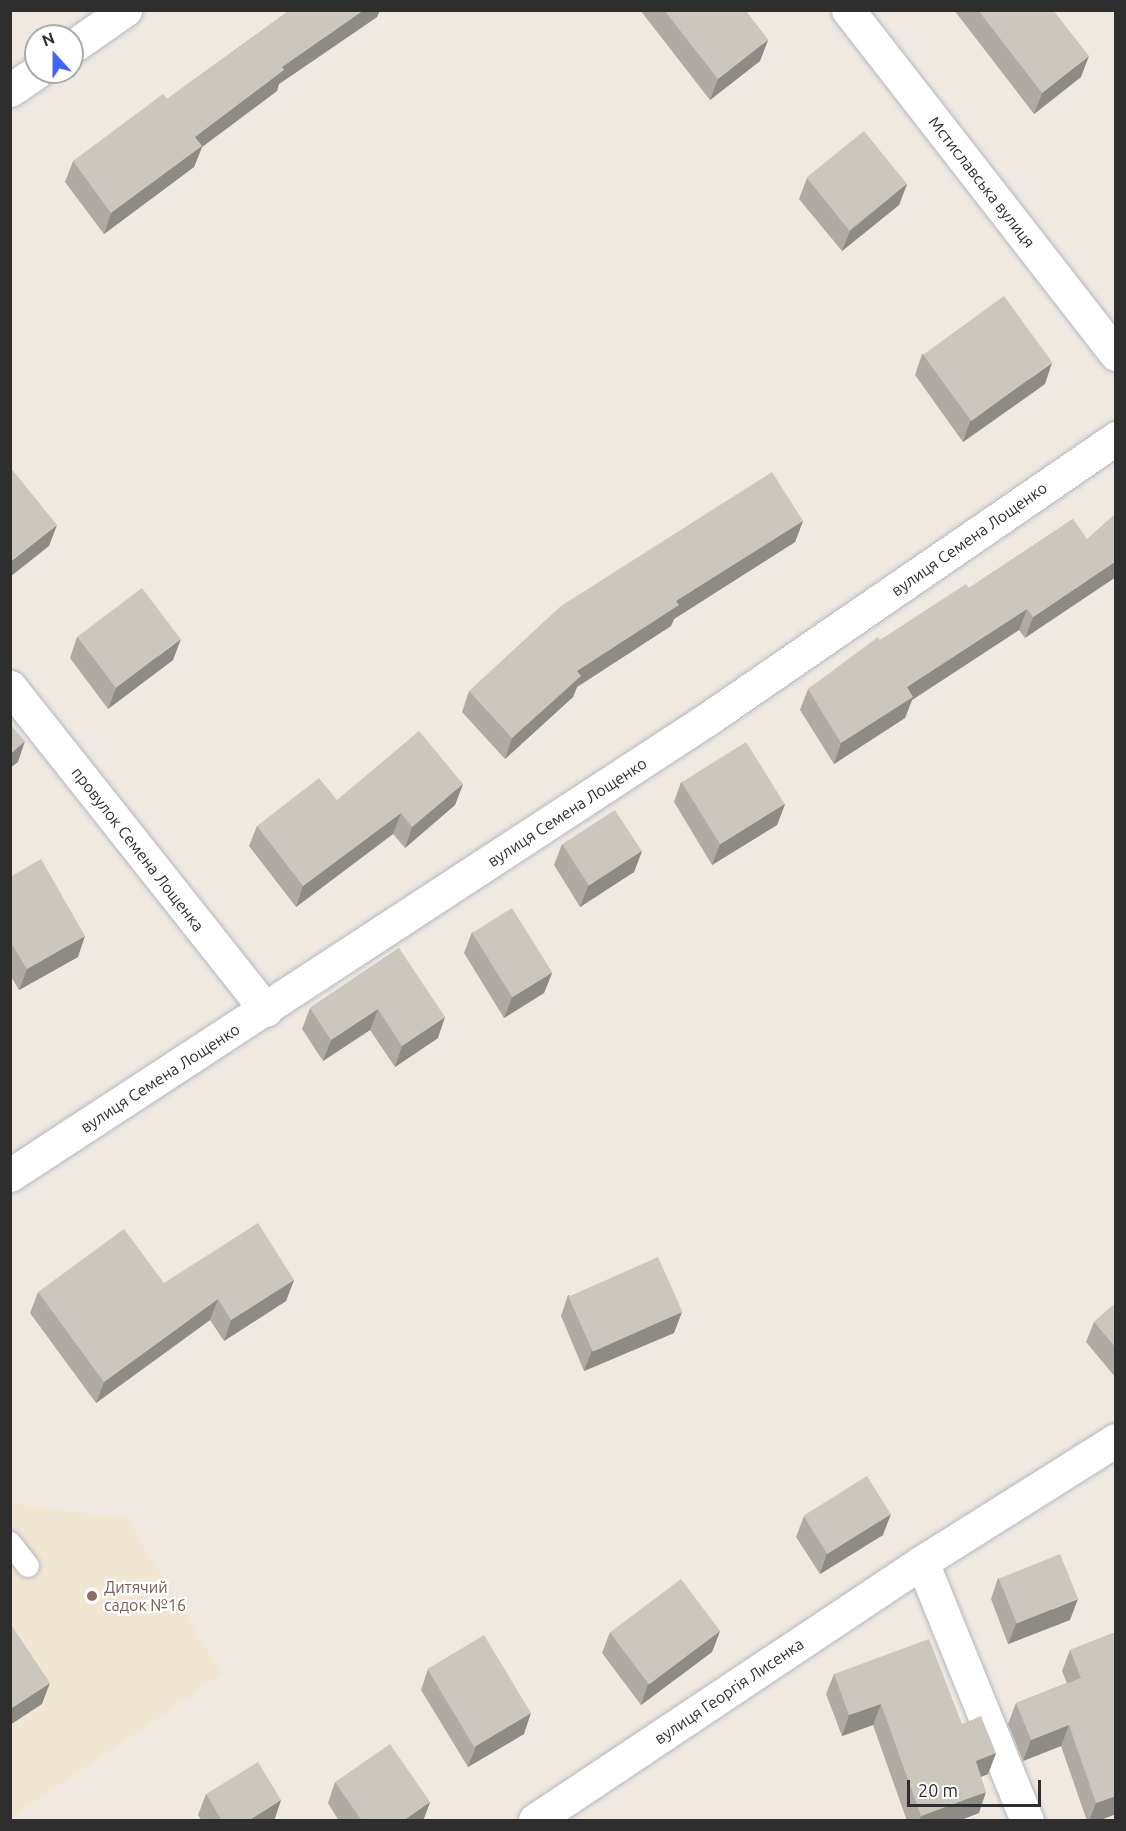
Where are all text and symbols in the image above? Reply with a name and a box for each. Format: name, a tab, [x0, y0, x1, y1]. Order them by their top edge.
north arrow	[24, 24, 84, 84]
text: N	[39, 29, 57, 50]
street label: Мстиславська вулиця	[925, 113, 1039, 251]
street label: вулиця Семена Лощенко	[887, 478, 1051, 600]
street label: вулиця Семена Лощенко	[484, 753, 650, 871]
street label: провулок Семена Лощенка	[68, 763, 208, 935]
street label: вулиця Семена Лощенко	[77, 1019, 243, 1137]
place label: Дитячий садок №16	[104, 1577, 186, 1615]
marker: Дитячий садок №16	[85, 1589, 99, 1603]
street label: вулиця Георгія Лисенка	[651, 1634, 807, 1748]
scale bar	[910, 1768, 1044, 1806]
text: 20 m	[918, 1780, 958, 1800]

